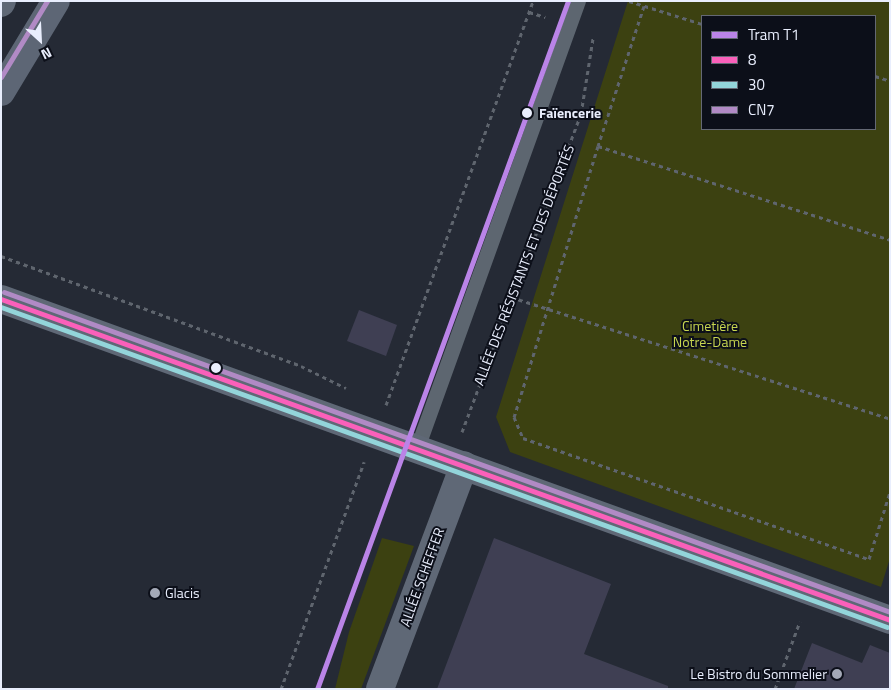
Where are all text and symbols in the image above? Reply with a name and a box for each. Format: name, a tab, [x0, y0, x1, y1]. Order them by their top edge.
north arrow	[15, 15, 65, 65]
legend	[701, 15, 876, 130]
text: Tram T1	[748, 23, 799, 46]
text: N	[38, 42, 55, 66]
text: 8	[748, 48, 756, 71]
text: 30	[748, 73, 765, 96]
text: CN7	[748, 98, 775, 121]
marker: Faïencerie	[519, 105, 535, 121]
place label: Faïencerie	[539, 105, 601, 121]
street label: ALLÉE DES RÉSISTANTS ET DES DÉPORTÉS	[470, 142, 578, 388]
park label: Cimetière Notre-Dame	[673, 318, 747, 351]
unlabelled marker	[211, 363, 221, 373]
street label: ALLÉE SCHEFFER	[396, 525, 448, 629]
place label: Glacis	[165, 585, 200, 601]
marker: Glacis	[149, 587, 161, 599]
place label: Le Bistro du Sommelier	[690, 666, 827, 682]
marker: Le Bistro du Sommelier	[831, 668, 843, 680]

